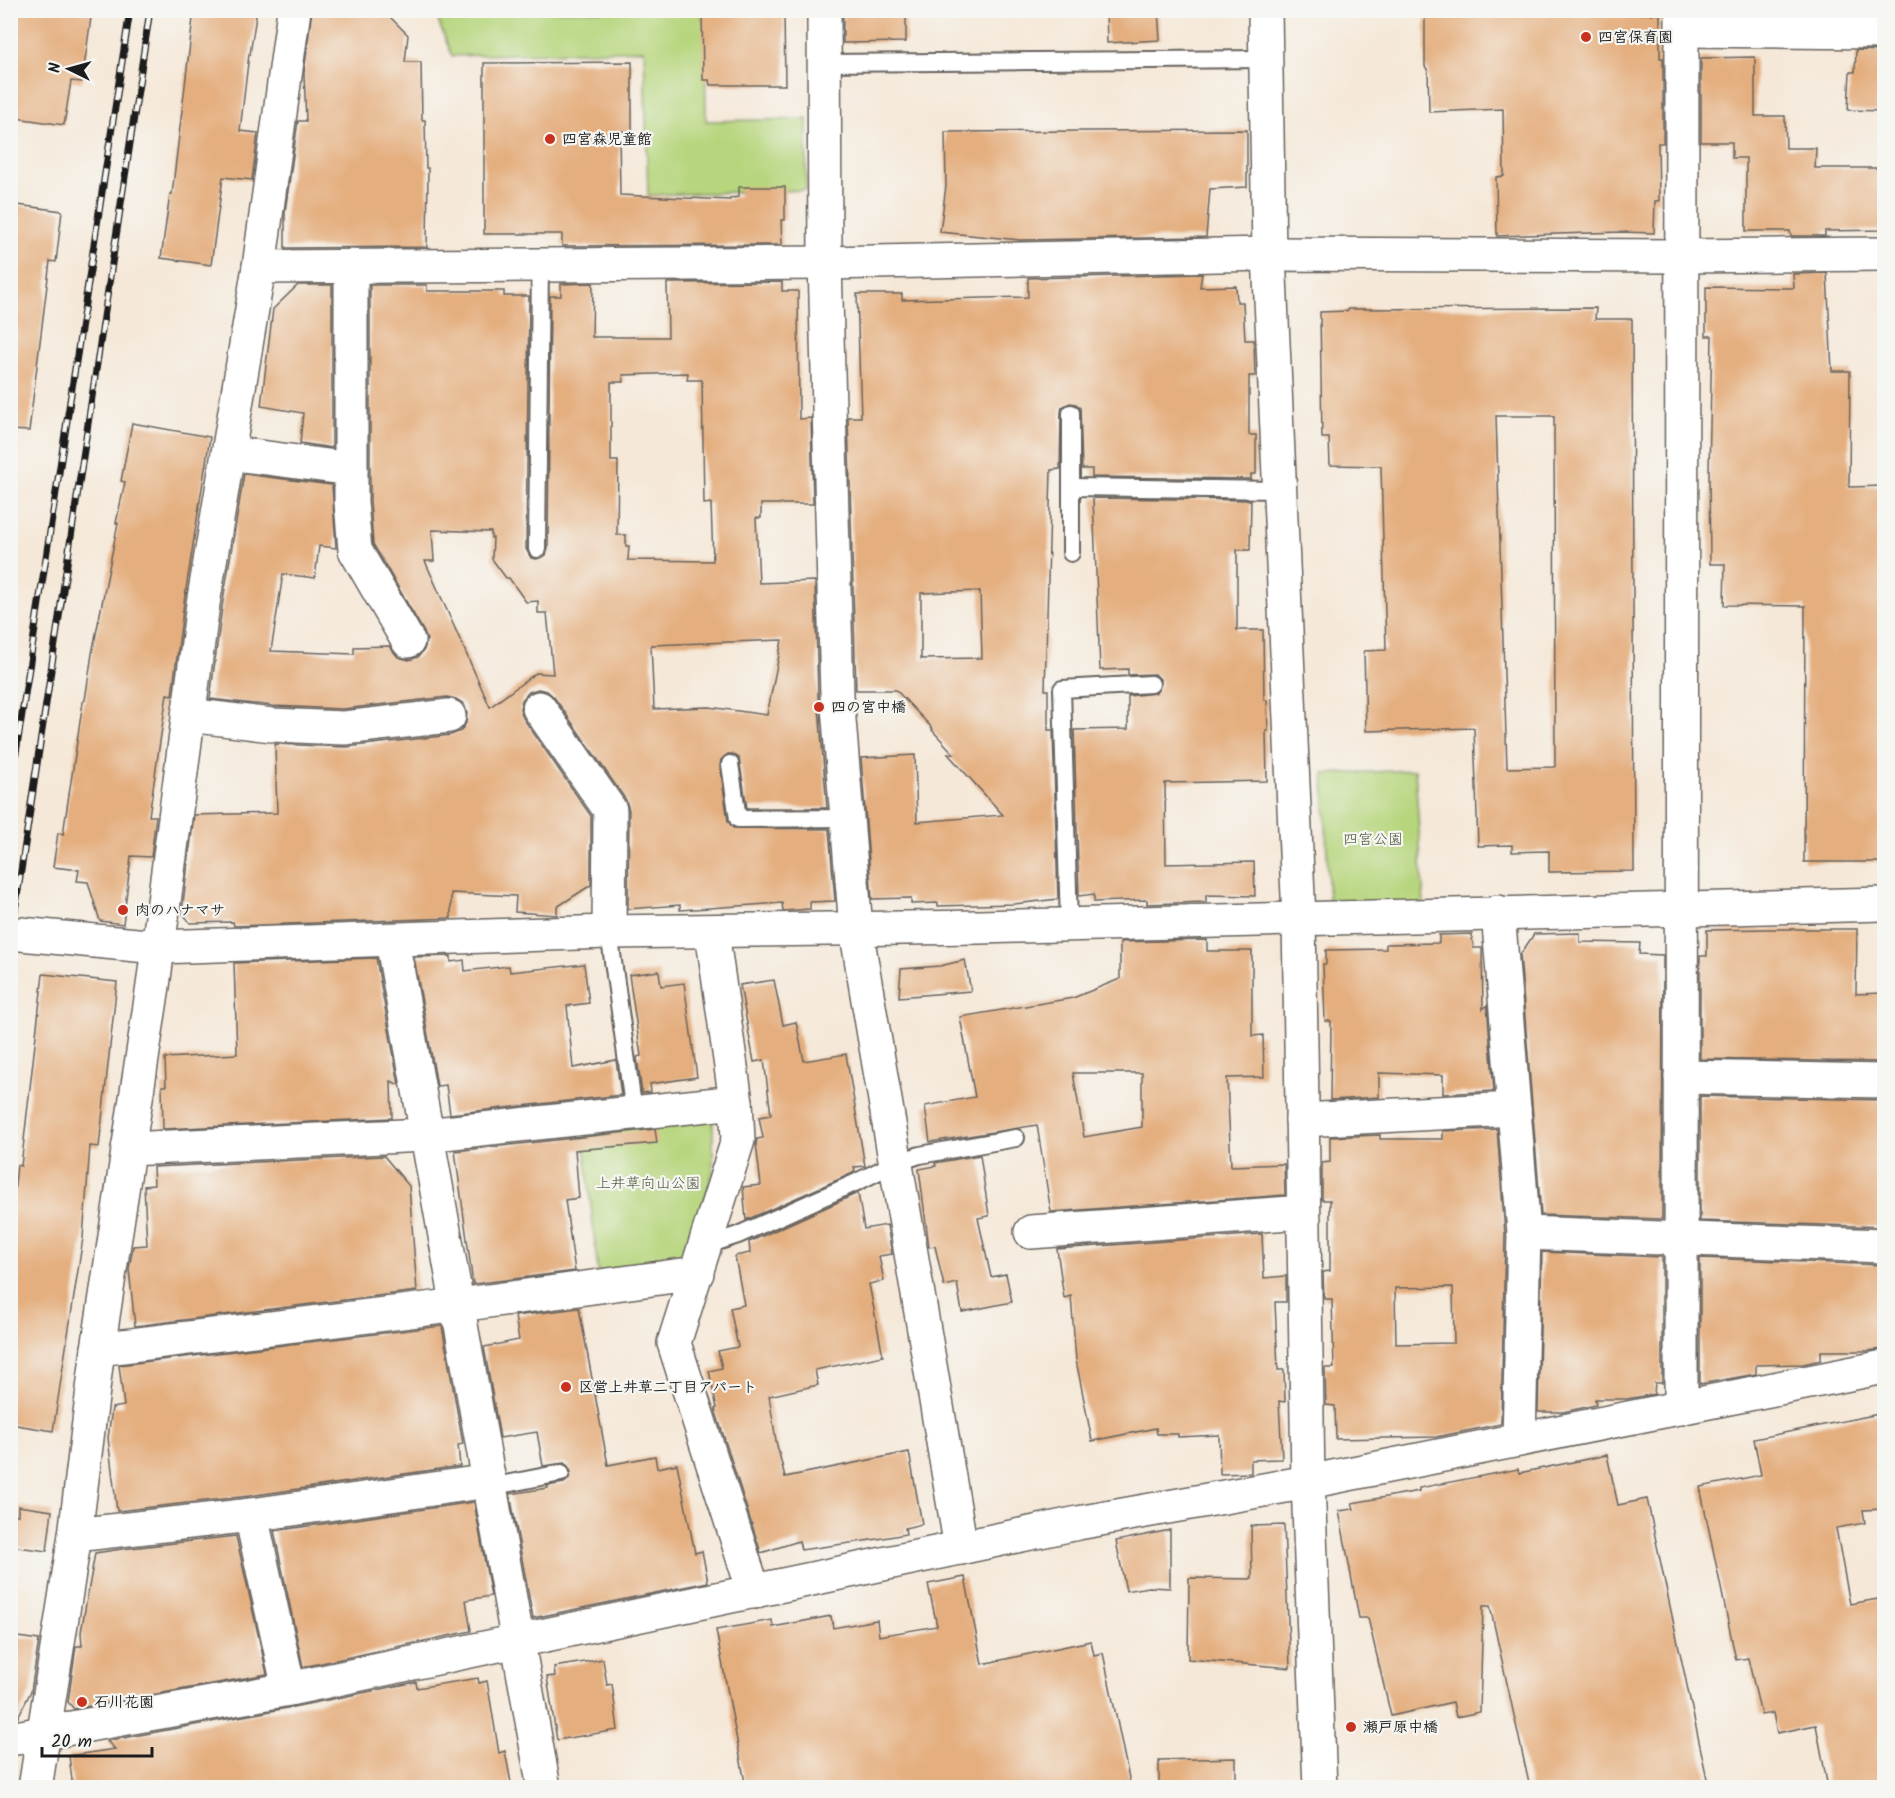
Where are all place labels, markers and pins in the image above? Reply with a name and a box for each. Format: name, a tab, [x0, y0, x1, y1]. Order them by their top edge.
place label: 四宮保育園	[1598, 26, 1673, 50]
marker: 四宮保育園	[1579, 30, 1593, 44]
place label: 四宮森児童館	[562, 128, 652, 152]
marker: 四宮森児童館	[543, 132, 557, 146]
place label: 四の宮中橋	[831, 696, 906, 720]
marker: 四の宮中橋	[812, 700, 826, 714]
place label: 肉のハナマサ	[135, 899, 225, 923]
marker: 肉のハナマサ	[116, 903, 130, 917]
place label: 区営上井草二丁目アパート	[578, 1376, 757, 1400]
marker: 区営上井草二丁目アパート	[559, 1380, 573, 1394]
place label: 石川花園	[94, 1691, 154, 1715]
marker: 石川花園	[75, 1695, 89, 1709]
place label: 瀬戸原中橋	[1363, 1716, 1438, 1740]
marker: 瀬戸原中橋	[1344, 1720, 1358, 1734]

